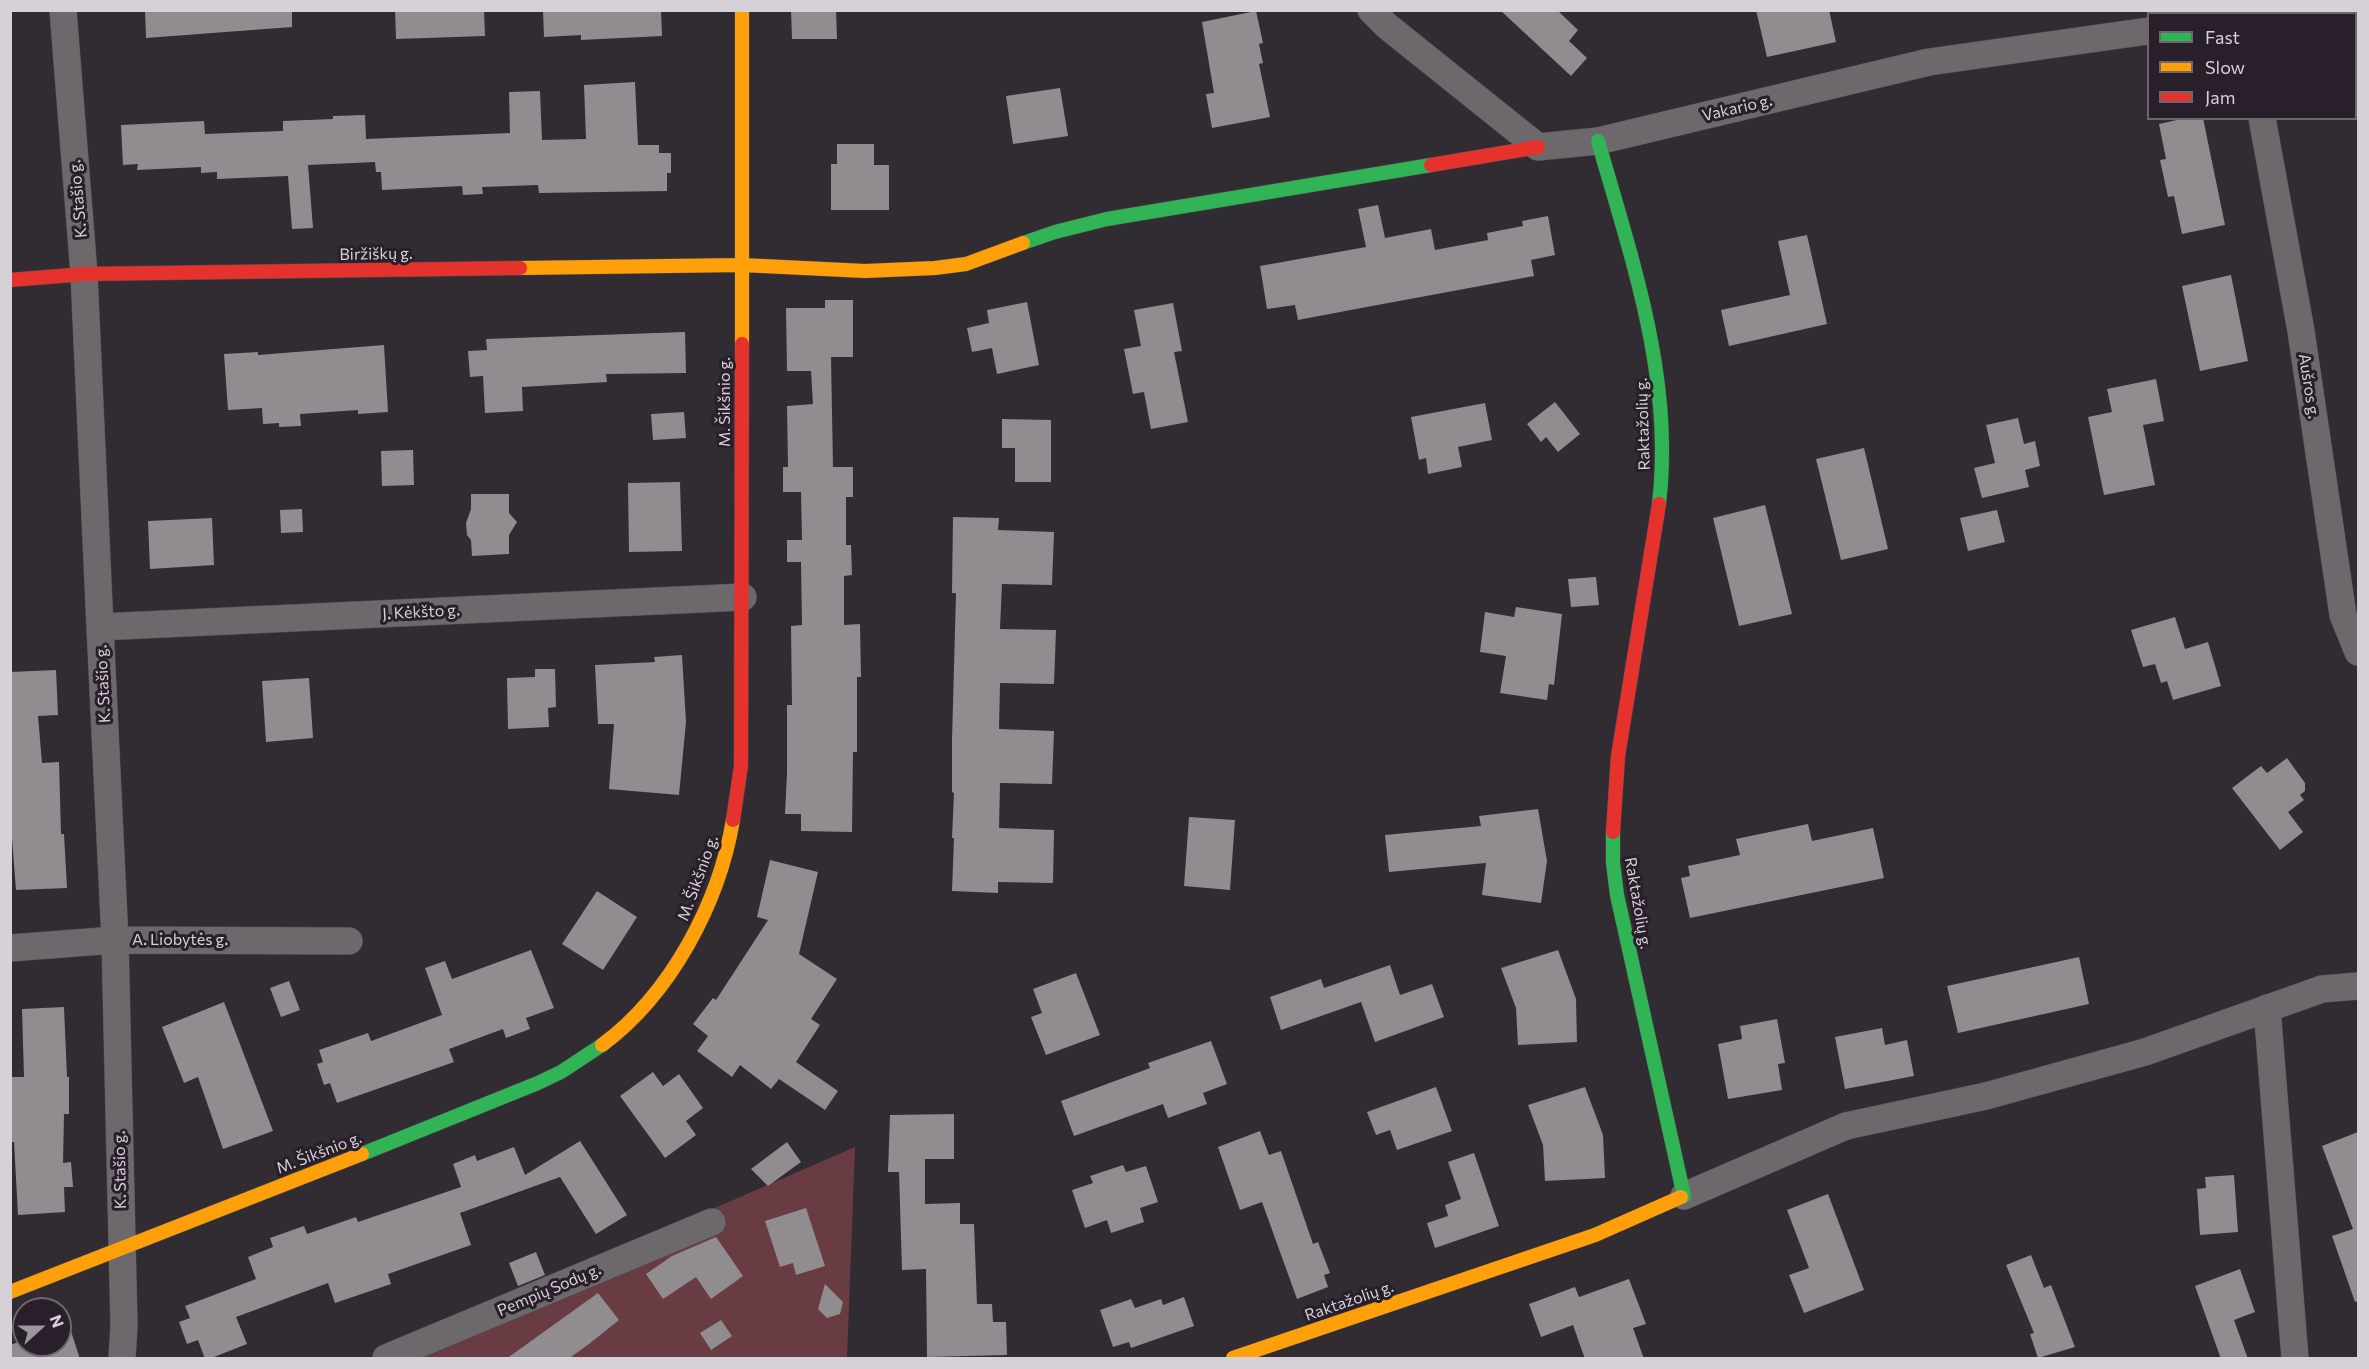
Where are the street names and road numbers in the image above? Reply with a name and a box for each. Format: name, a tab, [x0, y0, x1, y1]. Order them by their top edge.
street label: Vakario g.	[1700, 91, 1774, 125]
street label: K. Stašio g.	[65, 159, 91, 239]
street label: Biržiškų g.	[339, 244, 413, 264]
street label: Aušros g.	[2294, 352, 2324, 420]
street label: M. Šikšnio g.	[715, 357, 735, 447]
street label: Raktažolių g.	[1632, 377, 1654, 471]
street label: J. Kėkšto g.	[382, 600, 460, 624]
street label: K. Stašio g.	[91, 644, 115, 724]
street label: M. Šikšnio g.	[674, 832, 722, 924]
street label: Raktažolių g.	[1620, 856, 1656, 950]
street label: A. Liobytės g.	[132, 930, 228, 950]
street label: M. Šikšnio g.	[274, 1128, 364, 1178]
street label: K. Stašio g.	[110, 1131, 130, 1209]
street label: Pempių Sodų g.	[494, 1260, 604, 1320]
street label: Raktažolių g.	[1302, 1277, 1396, 1325]

